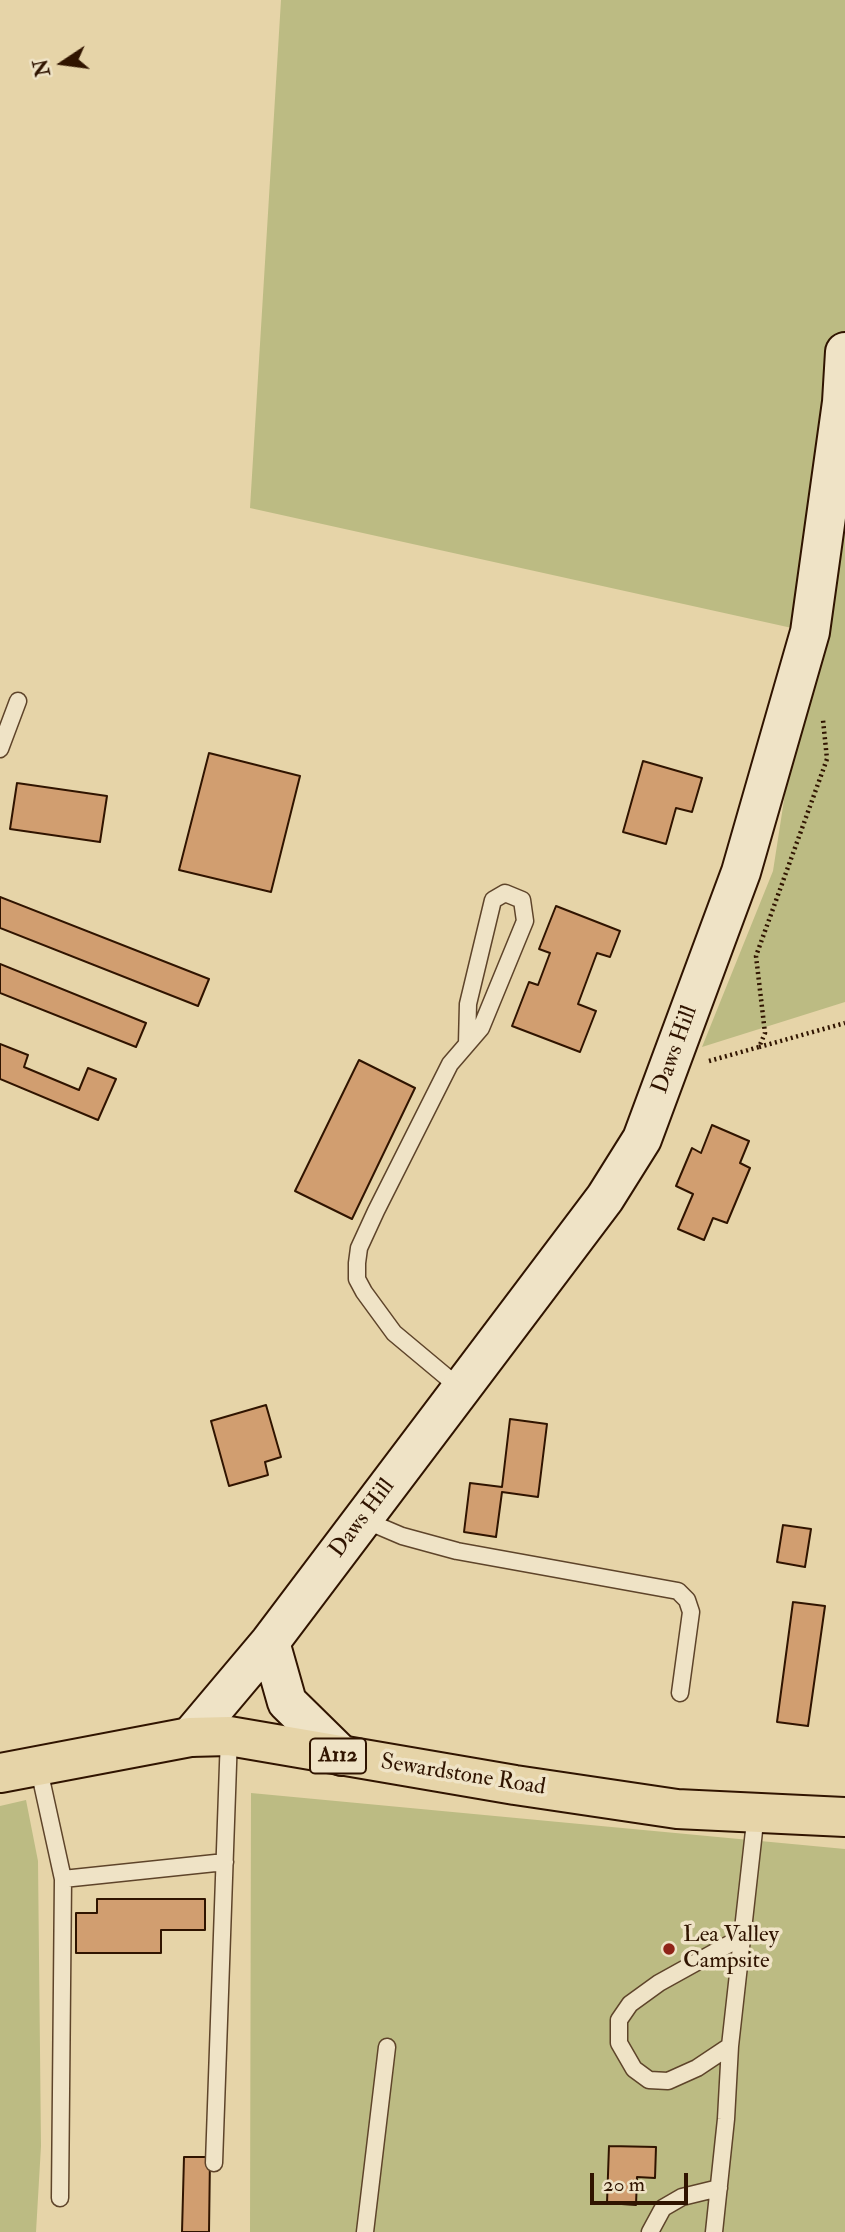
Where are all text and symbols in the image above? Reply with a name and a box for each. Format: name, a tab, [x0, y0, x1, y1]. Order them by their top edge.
north arrow	[28, 28, 98, 98]
text: N	[29, 57, 56, 79]
street label: Daws Hill	[647, 1002, 705, 1098]
street label: Daws Hill	[324, 1474, 402, 1564]
road number: A112	[310, 1738, 366, 1774]
street label: Sewardstone Road	[379, 1749, 547, 1803]
place label: Lea Valley Campsite	[683, 1922, 779, 1976]
marker: Lea Valley Campsite	[661, 1941, 677, 1957]
scale bar	[593, 2158, 691, 2202]
text: 20 m	[603, 2171, 645, 2198]

